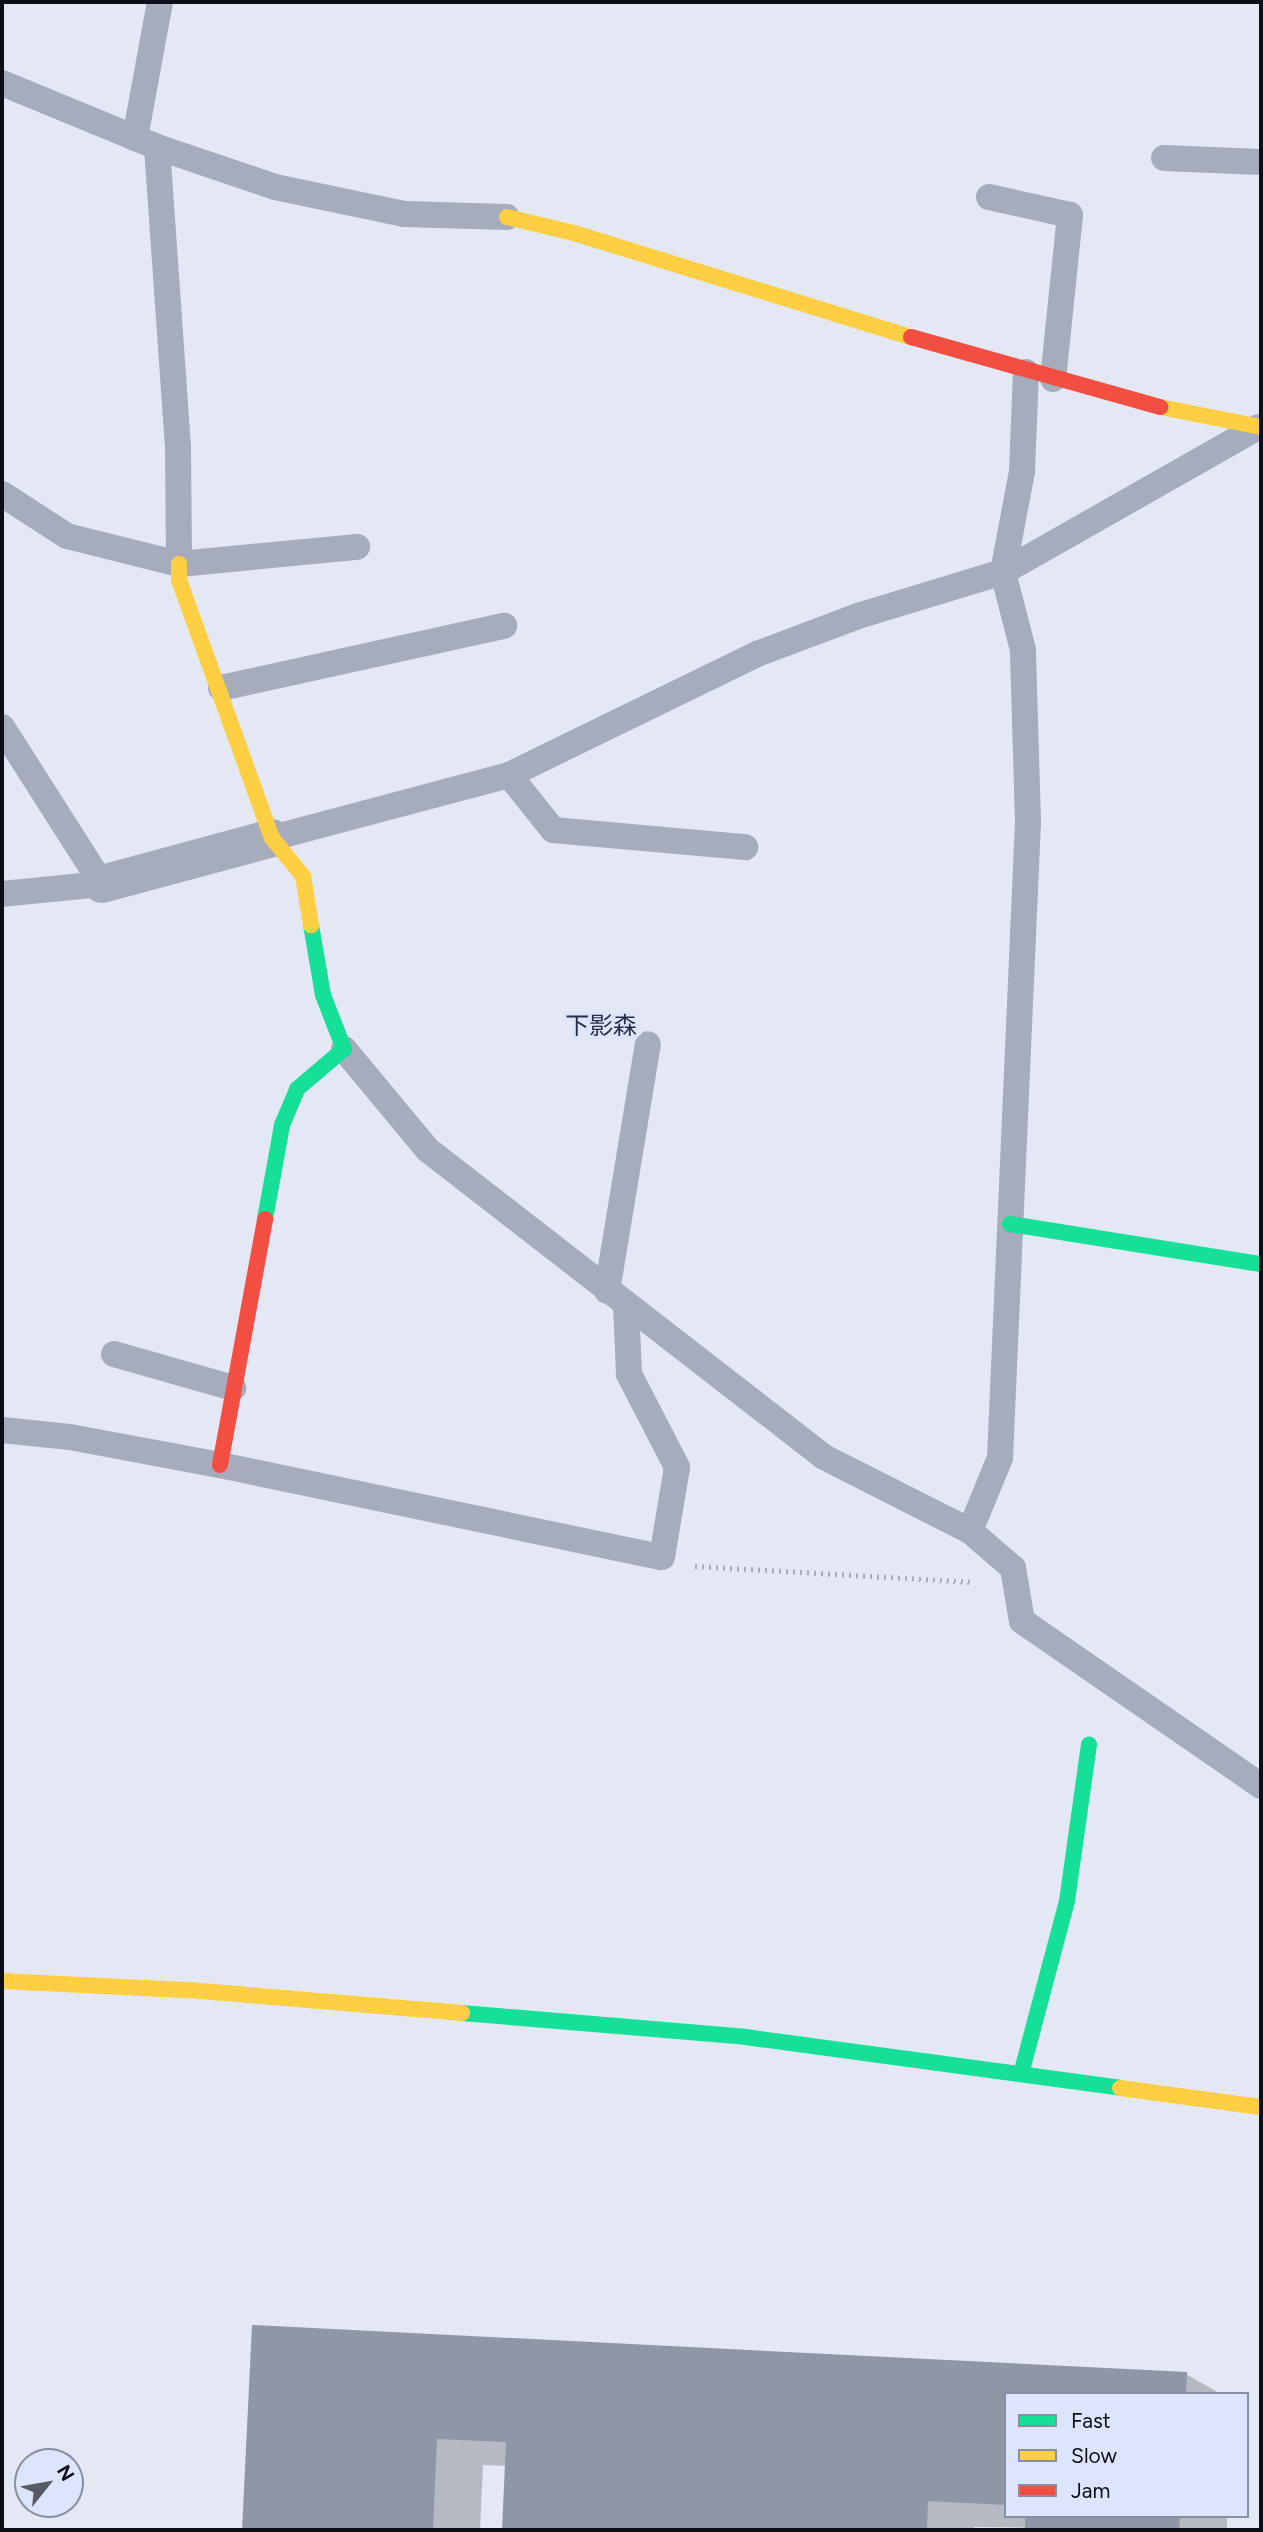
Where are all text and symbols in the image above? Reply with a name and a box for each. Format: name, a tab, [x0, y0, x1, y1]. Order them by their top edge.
district label: 下影森	[565, 1012, 637, 1040]
legend	[1004, 2392, 1249, 2518]
text: Fast	[1071, 2408, 1111, 2433]
text: Slow	[1071, 2443, 1117, 2468]
north arrow	[14, 2448, 84, 2518]
text: N	[52, 2461, 79, 2485]
text: Jam	[1071, 2478, 1110, 2503]

